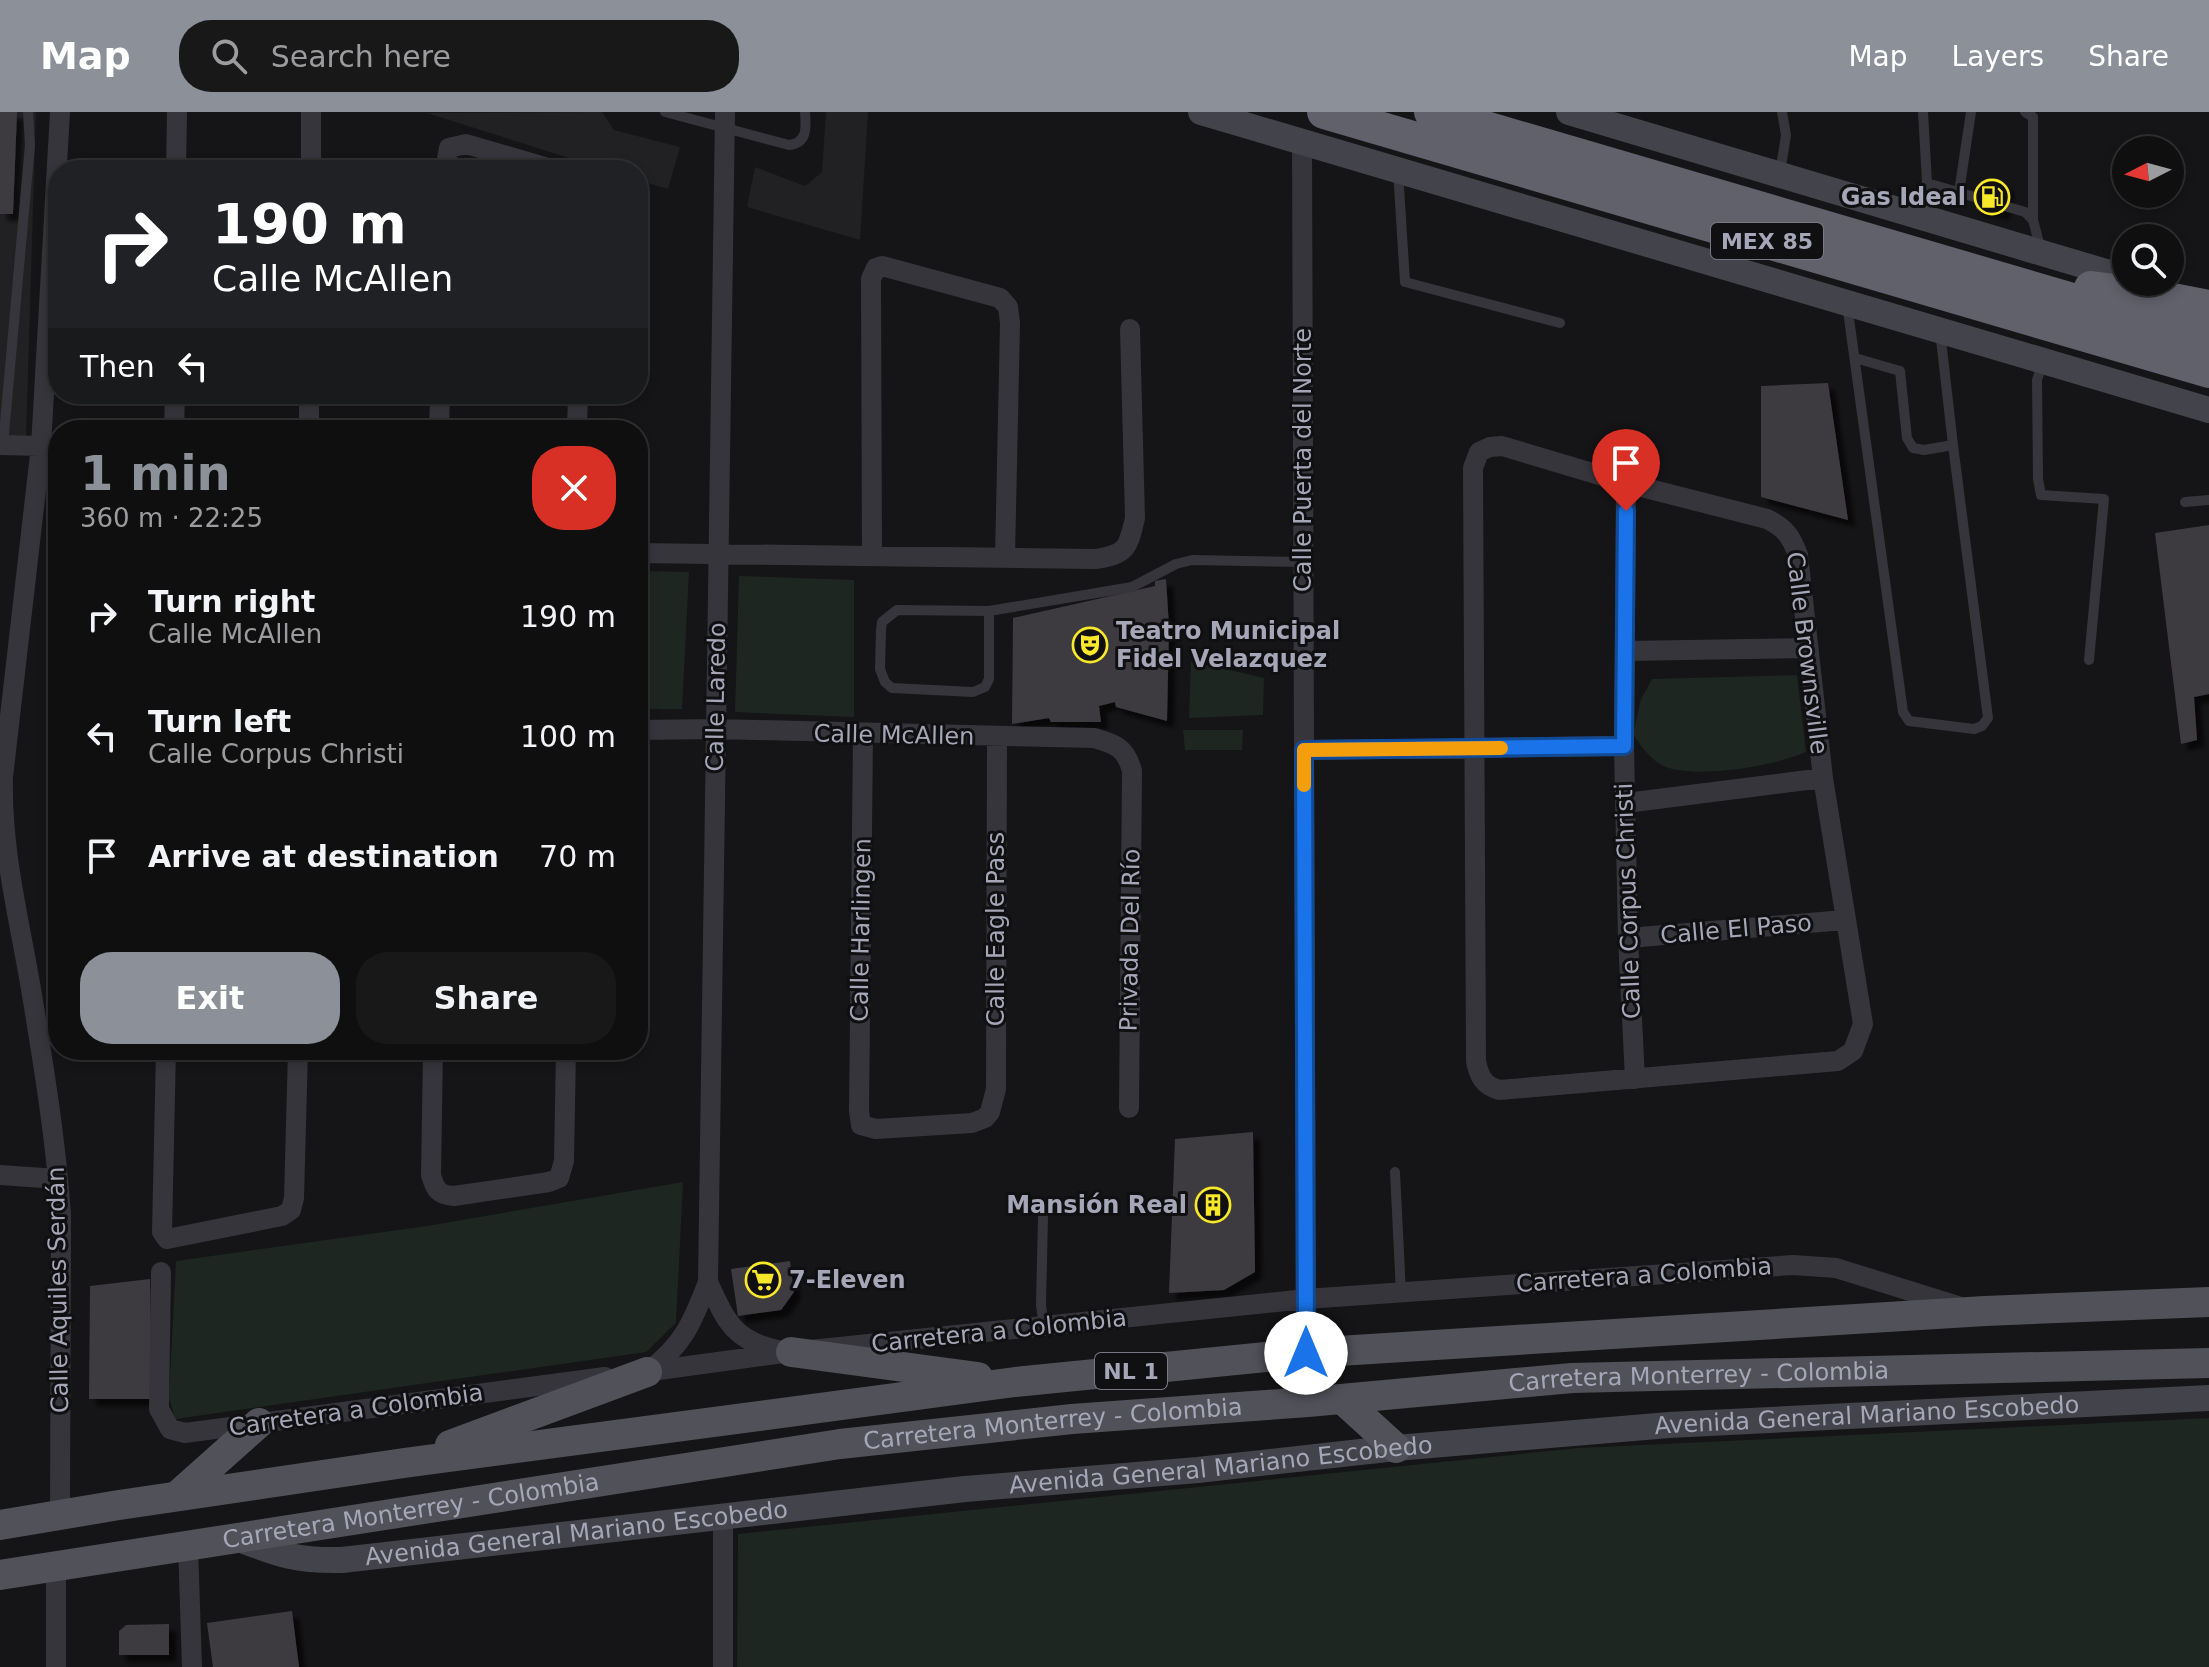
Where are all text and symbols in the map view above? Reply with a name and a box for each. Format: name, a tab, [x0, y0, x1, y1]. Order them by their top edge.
search box	[179, 20, 739, 92]
text: Map	[40, 34, 131, 78]
icon: search	[207, 34, 251, 78]
text: Search here	[271, 39, 451, 74]
text: Map	[1848, 40, 1908, 73]
text: Layers	[1952, 40, 2044, 73]
text: Share	[2088, 40, 2169, 73]
north arrow	[2112, 136, 2184, 208]
map controls	[2112, 136, 2184, 296]
fuel station icon: Gas Ideal	[1973, 178, 2011, 216]
place label: Gas Ideal	[1841, 183, 1966, 211]
text: 190 m	[212, 191, 407, 256]
icon: right	[80, 192, 184, 296]
road number: MEX 85	[1711, 223, 1823, 259]
button: search	[2112, 224, 2184, 296]
text: Calle McAllen	[212, 258, 453, 299]
street label: Calle Puerta del Norte	[1289, 328, 1317, 592]
icon: left	[171, 344, 215, 388]
text: Then	[80, 349, 155, 384]
pin	[1592, 429, 1660, 511]
icon: arrive	[1604, 441, 1648, 485]
text: 1 min	[80, 445, 231, 501]
button: close	[532, 446, 616, 530]
text: 360 m · 22:25	[80, 503, 263, 533]
street label: Calle Brownsville	[1781, 550, 1833, 756]
text: Turn right	[148, 584, 315, 619]
icon: right	[80, 594, 124, 638]
text: 190 m	[520, 599, 616, 634]
place label: Teatro Municipal Fidel Velazquez	[1116, 617, 1340, 673]
text: Calle McAllen	[148, 619, 322, 649]
street label: Calle Laredo	[701, 622, 731, 772]
theatre icon: Teatro Municipal Fidel Velazquez	[1071, 626, 1109, 664]
text: Turn left	[148, 704, 291, 739]
icon: left	[80, 714, 124, 758]
text: 100 m	[520, 719, 616, 754]
street label: Calle McAllen	[813, 720, 975, 750]
text: Calle Corpus Christi	[148, 739, 404, 769]
street label: Calle Corpus Christi	[1610, 782, 1646, 1020]
street label: Calle Eagle Pass	[982, 832, 1010, 1026]
icon: arrive	[80, 834, 124, 878]
street label: Calle Harlingen	[845, 838, 877, 1022]
text: Arrive at destination	[148, 839, 499, 874]
text: 70 m	[539, 839, 616, 874]
street label: Privada Del Río	[1114, 848, 1146, 1032]
street label: Calle El Paso	[1659, 908, 1813, 950]
button: Exit	[80, 952, 340, 1044]
button: Share	[356, 952, 616, 1044]
street label: Calle Aquiles Serdán	[42, 1167, 74, 1413]
building icon: Mansión Real	[1194, 1186, 1232, 1224]
place label: Mansión Real	[1006, 1191, 1187, 1219]
street label: Carretera a Colombia	[1515, 1252, 1773, 1298]
supermarket icon: 7-Eleven	[744, 1261, 782, 1299]
place label: 7-Eleven	[789, 1266, 906, 1294]
street label: Carretera a Colombia	[870, 1304, 1128, 1358]
position arrow	[1264, 1311, 1348, 1395]
road number: NL 1	[1095, 1353, 1167, 1389]
street label: Carretera Monterrey - Colombia	[1507, 1357, 1889, 1398]
street label: Carretera a Colombia	[227, 1378, 485, 1442]
street label: Avenida General Mariano Escobedo	[1653, 1391, 2080, 1440]
street label: Carretera Monterrey - Colombia	[862, 1393, 1243, 1455]
street label: Avenida General Mariano Escobedo	[1008, 1431, 1434, 1499]
street label: Carretera Monterrey - Colombia	[221, 1468, 601, 1554]
street label: Avenida General Mariano Escobedo	[363, 1495, 789, 1571]

